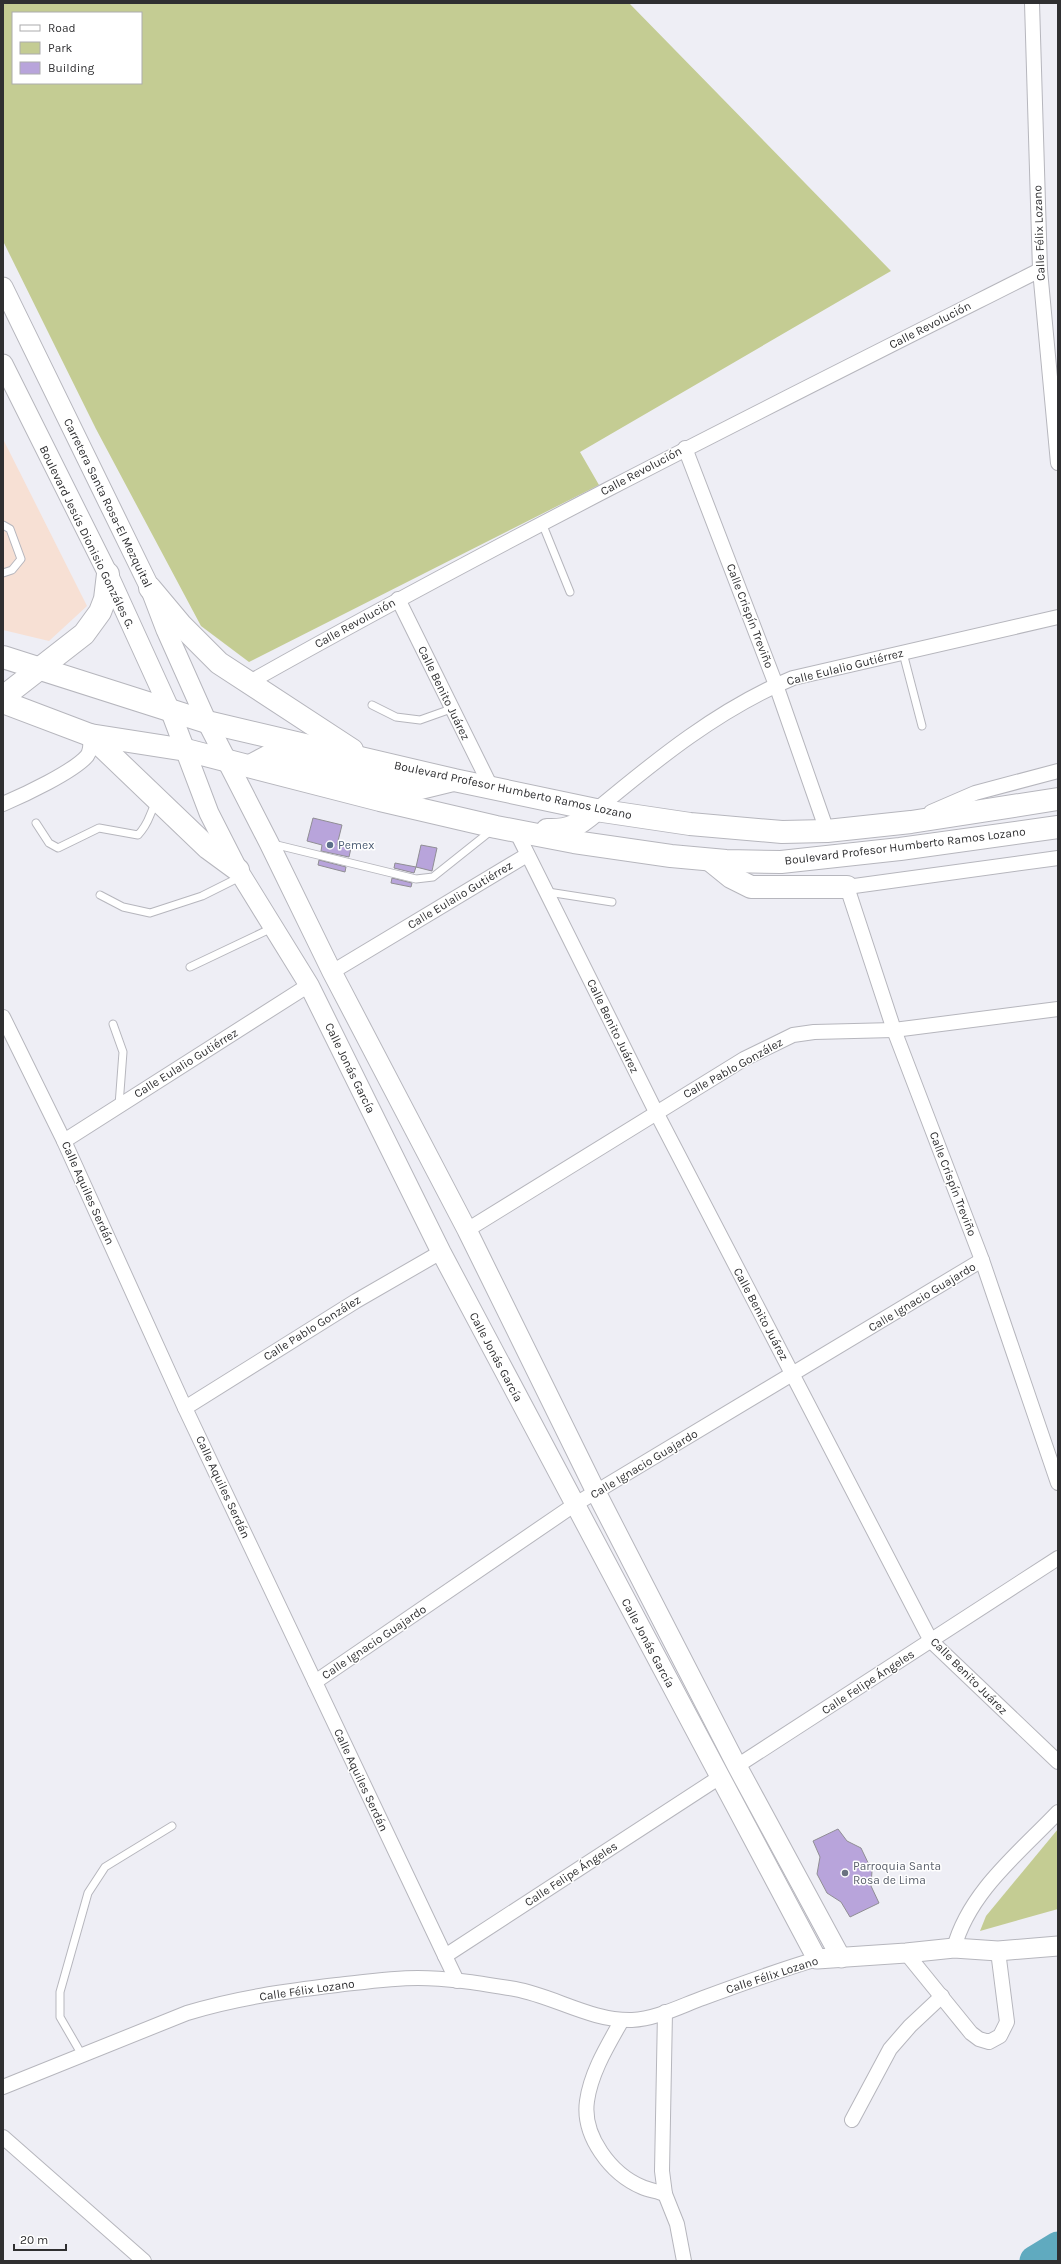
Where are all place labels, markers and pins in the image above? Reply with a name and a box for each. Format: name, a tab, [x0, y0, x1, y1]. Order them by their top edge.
place label: Pemex	[338, 838, 374, 852]
marker: Pemex	[325, 840, 335, 850]
place label: Parroquia Santa Rosa de Lima	[853, 1859, 941, 1887]
marker: Parroquia Santa Rosa de Lima	[840, 1868, 850, 1878]

